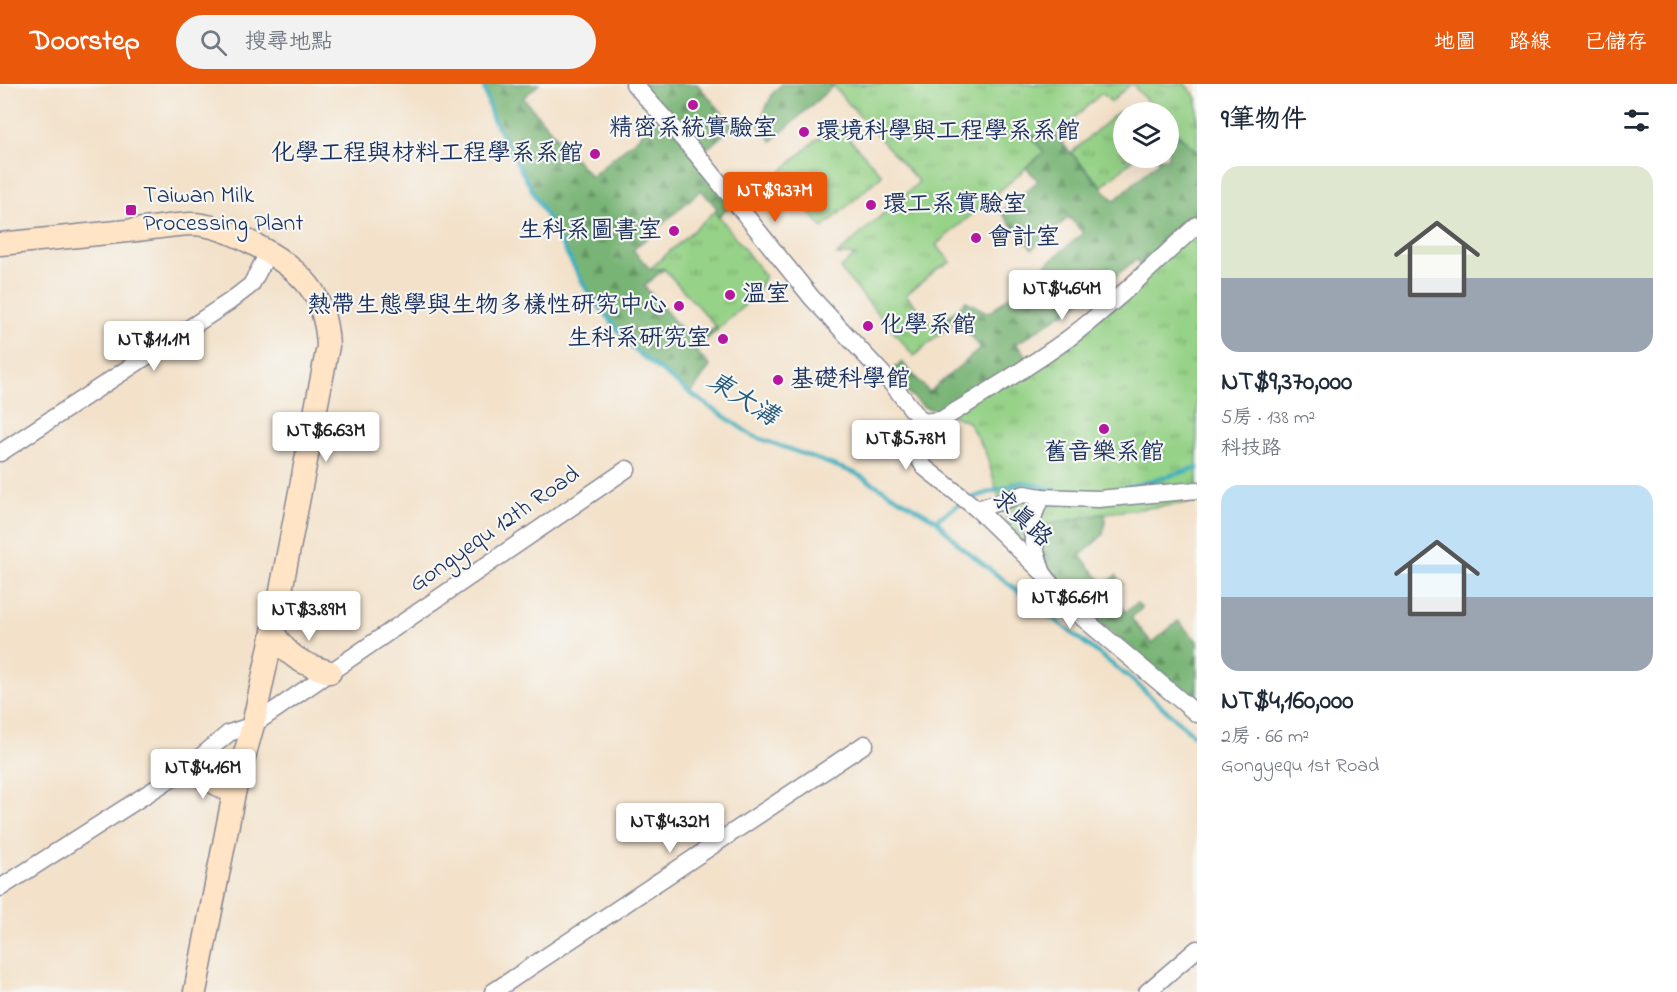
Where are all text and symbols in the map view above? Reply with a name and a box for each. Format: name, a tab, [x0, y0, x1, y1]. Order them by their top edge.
search box	[176, 15, 596, 69]
text: Doorstep	[30, 22, 140, 63]
icon: search	[197, 26, 230, 59]
text: 搜尋地點	[245, 27, 333, 59]
text: 地圖	[1434, 28, 1476, 58]
text: 路線	[1509, 28, 1551, 58]
text: 已儲存	[1584, 28, 1647, 58]
marker: 精密系統實驗室	[686, 98, 700, 112]
map controls	[1113, 102, 1179, 168]
button: layers	[1113, 102, 1179, 168]
text: 9筆物件	[1221, 102, 1307, 140]
icon: filters	[1620, 104, 1653, 137]
place label: 精密系統實驗室	[609, 112, 777, 147]
place label: 環境科學與工程學系系館	[816, 115, 1080, 150]
marker: 環境科學與工程學系系館	[797, 125, 811, 139]
place label: 化學工程與材料工程學系系館	[271, 137, 583, 172]
marker: 化學工程與材料工程學系系館	[588, 147, 602, 161]
pin: NT$9.37M	[713, 172, 837, 223]
text: NT$9.37M	[737, 177, 813, 206]
place label: Taiwan Milk Processing Plant	[143, 179, 304, 242]
place label: 環工系實驗室	[883, 188, 1027, 223]
marker: 環工系實驗室	[864, 198, 878, 212]
marker: Taiwan Milk Processing Plant	[124, 203, 138, 217]
icon: home	[1383, 205, 1491, 313]
place label: 生科系圖書室	[518, 214, 662, 249]
place label: 會計室	[988, 221, 1060, 256]
marker: 生科系圖書室	[667, 224, 681, 238]
marker: 會計室	[969, 231, 983, 245]
pin: NT$4.64M	[1000, 270, 1124, 321]
text: NT$4.64M	[1023, 275, 1101, 304]
place label: 溫室	[742, 278, 790, 313]
marker: 溫室	[723, 288, 737, 302]
place label: 熱帶生態學與生物多樣性研究中心	[307, 289, 667, 324]
marker: 熱帶生態學與生物多樣性研究中心	[672, 299, 686, 313]
place label: 化學系館	[880, 309, 976, 344]
marker: 化學系館	[861, 319, 875, 333]
pin: NT$11.1M	[92, 321, 216, 372]
place label: 生科系研究室	[567, 322, 711, 357]
text: NT$11.1M	[118, 326, 190, 355]
marker: 生科系研究室	[716, 332, 730, 346]
water label: 東大溝	[699, 363, 787, 438]
place label: 基礎科學館	[790, 363, 910, 398]
text: NT$9,370,000	[1221, 364, 1352, 402]
marker: 基礎科學館	[771, 373, 785, 387]
text: 5房 · 138 m²	[1221, 404, 1315, 433]
pin: NT$6.63M	[264, 412, 388, 463]
text: NT$6.63M	[286, 417, 366, 446]
pin: NT$5.78M	[844, 420, 968, 471]
marker: 舊音樂系館	[1097, 422, 1111, 436]
text: NT$5.78M	[866, 425, 946, 454]
text: 科技路	[1221, 435, 1281, 464]
place label: 舊音樂系館	[1044, 436, 1164, 471]
street label: Gongyequ 12th Road	[403, 458, 588, 603]
street label: 求真路	[983, 482, 1059, 556]
icon: home	[1383, 524, 1491, 632]
pin: NT$6.61M	[1008, 579, 1132, 630]
text: NT$6.61M	[1031, 584, 1109, 613]
pin: NT$3.89M	[247, 591, 371, 642]
text: NT$3.89M	[271, 596, 347, 625]
text: NT$4,160,000	[1221, 683, 1353, 721]
text: 2房 · 66 m²	[1221, 723, 1309, 752]
pin: NT$4.16M	[141, 749, 265, 800]
text: Gongyequ 1st Road	[1221, 752, 1379, 781]
text: NT$4.16M	[165, 754, 241, 783]
pin: NT$4.32M	[608, 803, 732, 854]
text: NT$4.32M	[630, 808, 710, 837]

